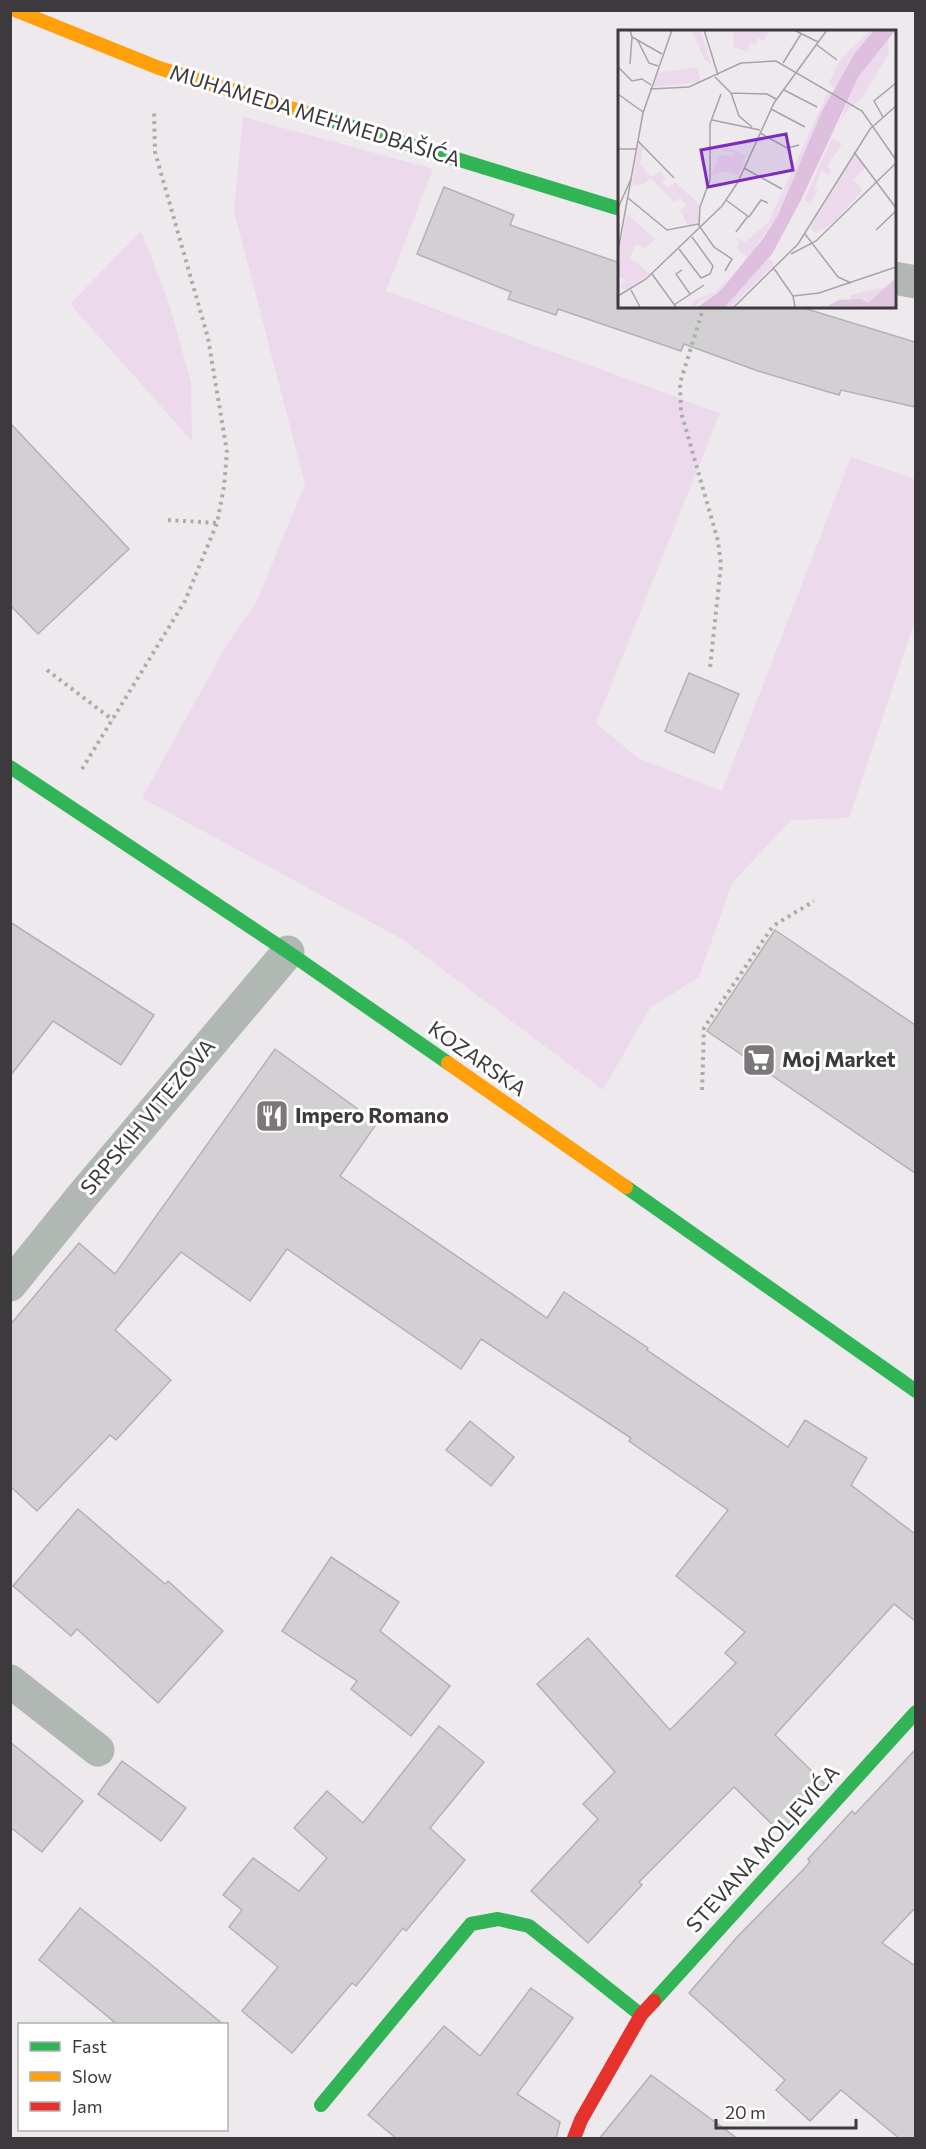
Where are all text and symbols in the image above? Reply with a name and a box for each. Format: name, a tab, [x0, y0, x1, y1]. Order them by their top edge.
inset map	[618, 30, 896, 308]
street label: MUHAMEDA MEHMEDBAŠIĆA	[167, 58, 464, 171]
street label: KOZARSKA	[424, 1015, 532, 1101]
street label: SRPSKIH VITEZOVA	[74, 1033, 219, 1199]
supermarket icon: Moj Market	[741, 1042, 777, 1078]
place label: Moj Market	[782, 1046, 896, 1071]
restaurant icon: Impero Romano	[254, 1098, 290, 1134]
place label: Impero Romano	[295, 1102, 449, 1127]
street label: STEVANA MOLJEVIĆA	[680, 1759, 844, 1937]
legend	[18, 2023, 228, 2131]
text: Fast	[72, 2035, 107, 2057]
text: Slow	[72, 2065, 112, 2087]
scale bar	[716, 2092, 856, 2130]
text: Jam	[72, 2095, 102, 2117]
text: 20 m	[725, 2101, 766, 2123]

